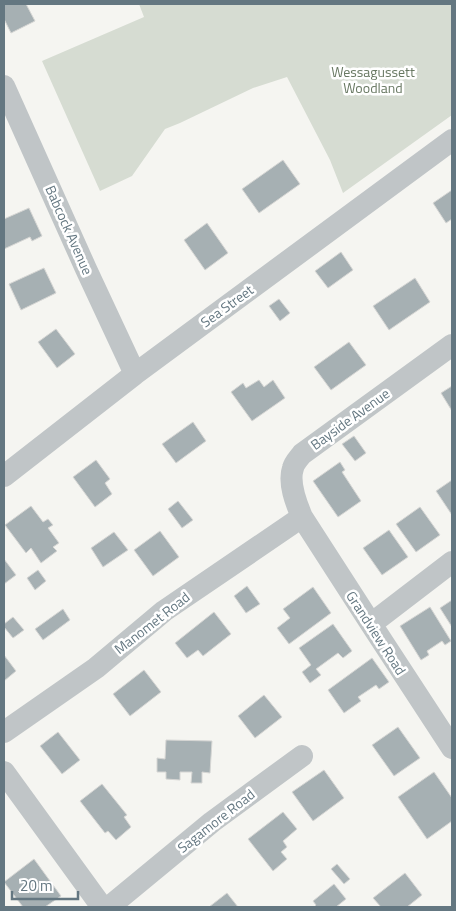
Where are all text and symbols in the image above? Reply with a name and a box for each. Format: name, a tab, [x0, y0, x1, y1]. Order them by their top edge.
park label: Wessagussett Woodland	[331, 61, 415, 98]
street label: Babcock Avenue	[40, 182, 99, 278]
street label: Sea Street	[196, 279, 258, 332]
street label: Bayside Avenue	[306, 383, 394, 454]
street label: Manomet Road	[109, 586, 194, 659]
street label: Grandview Road	[341, 587, 411, 679]
street label: Sagamore Road	[173, 784, 259, 858]
scale bar	[12, 868, 79, 900]
text: 20 m	[20, 874, 53, 897]

